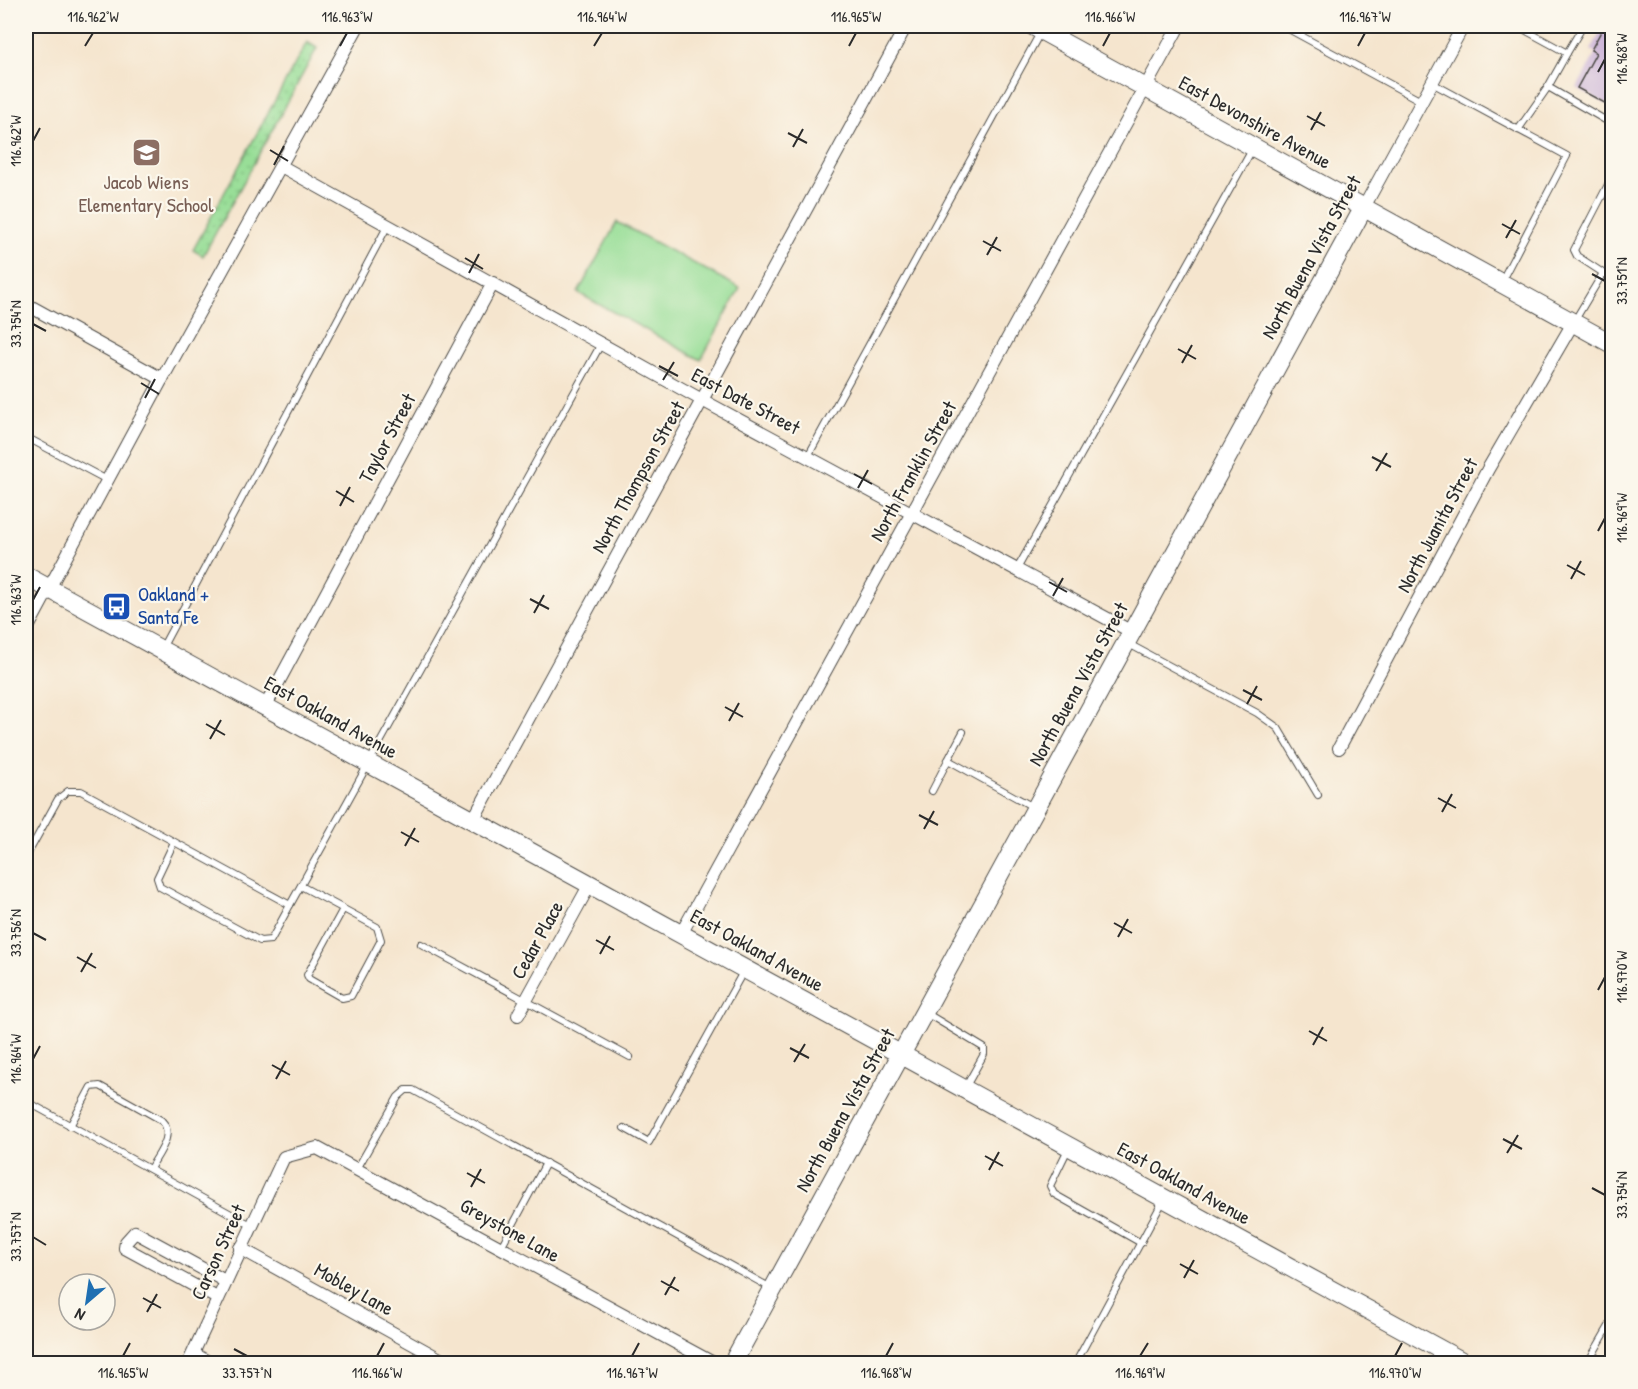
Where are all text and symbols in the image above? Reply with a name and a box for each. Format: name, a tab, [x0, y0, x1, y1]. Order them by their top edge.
text: 116.962°W	[67, 6, 119, 27]
text: 116.963°W	[321, 6, 373, 27]
text: 116.964°W	[577, 6, 628, 27]
text: 116.965°W	[831, 6, 882, 27]
text: 116.966°W	[1085, 6, 1136, 27]
text: 116.967°W	[1339, 6, 1392, 27]
text: 116.968°W	[1611, 33, 1632, 84]
street label: East Devonshire Avenue	[1174, 69, 1336, 175]
text: 116.962°W	[5, 115, 26, 167]
school or university icon: Jacob Wiens Elementary School	[130, 136, 162, 168]
place label: Jacob Wiens Elementary School	[79, 168, 214, 218]
street label: North Buena Vista Street	[1254, 169, 1367, 343]
text: 33.751°N	[1611, 257, 1632, 305]
text: 33.754°N	[5, 300, 26, 348]
street label: East Date Street	[687, 361, 806, 441]
street label: Taylor Street	[352, 387, 422, 487]
street label: North Thompson Street	[584, 395, 691, 558]
street label: North Franklin Street	[863, 395, 963, 546]
street label: North Juanita Street	[1390, 452, 1484, 597]
text: 116.969°W	[1611, 492, 1632, 543]
text: 116.963°W	[5, 574, 26, 626]
place label: Oakland + Santa Fe	[138, 580, 209, 630]
bus stop icon: Oakland + Santa Fe	[101, 590, 133, 622]
street label: North Buena Vista Street	[1021, 596, 1134, 770]
street label: East Oakland Avenue	[260, 669, 403, 764]
street label: Cedar Place	[504, 896, 569, 984]
street label: East Oakland Avenue	[686, 902, 829, 997]
text: 33.756°N	[5, 909, 26, 957]
text: 116.970°W	[1611, 950, 1632, 1003]
street label: North Buena Vista Street	[788, 1022, 901, 1196]
text: 116.964°W	[5, 1033, 26, 1084]
street label: East Oakland Avenue	[1113, 1135, 1256, 1230]
text: 33.754°N	[1611, 1171, 1632, 1219]
street label: Greystone Lane	[455, 1191, 565, 1268]
street label: Carson Street	[184, 1199, 252, 1304]
text: 33.757°N	[5, 1212, 26, 1262]
street label: Mobley Lane	[310, 1256, 399, 1321]
north arrow	[57, 1272, 117, 1332]
text: N	[70, 1303, 89, 1327]
text: 116.965°W	[98, 1362, 149, 1383]
text: 33.757°N	[222, 1362, 272, 1383]
text: 116.966°W	[352, 1362, 403, 1383]
text: 116.967°W	[606, 1362, 659, 1383]
text: 116.968°W	[861, 1362, 912, 1383]
text: 116.969°W	[1115, 1362, 1166, 1383]
text: 116.970°W	[1369, 1362, 1422, 1383]

